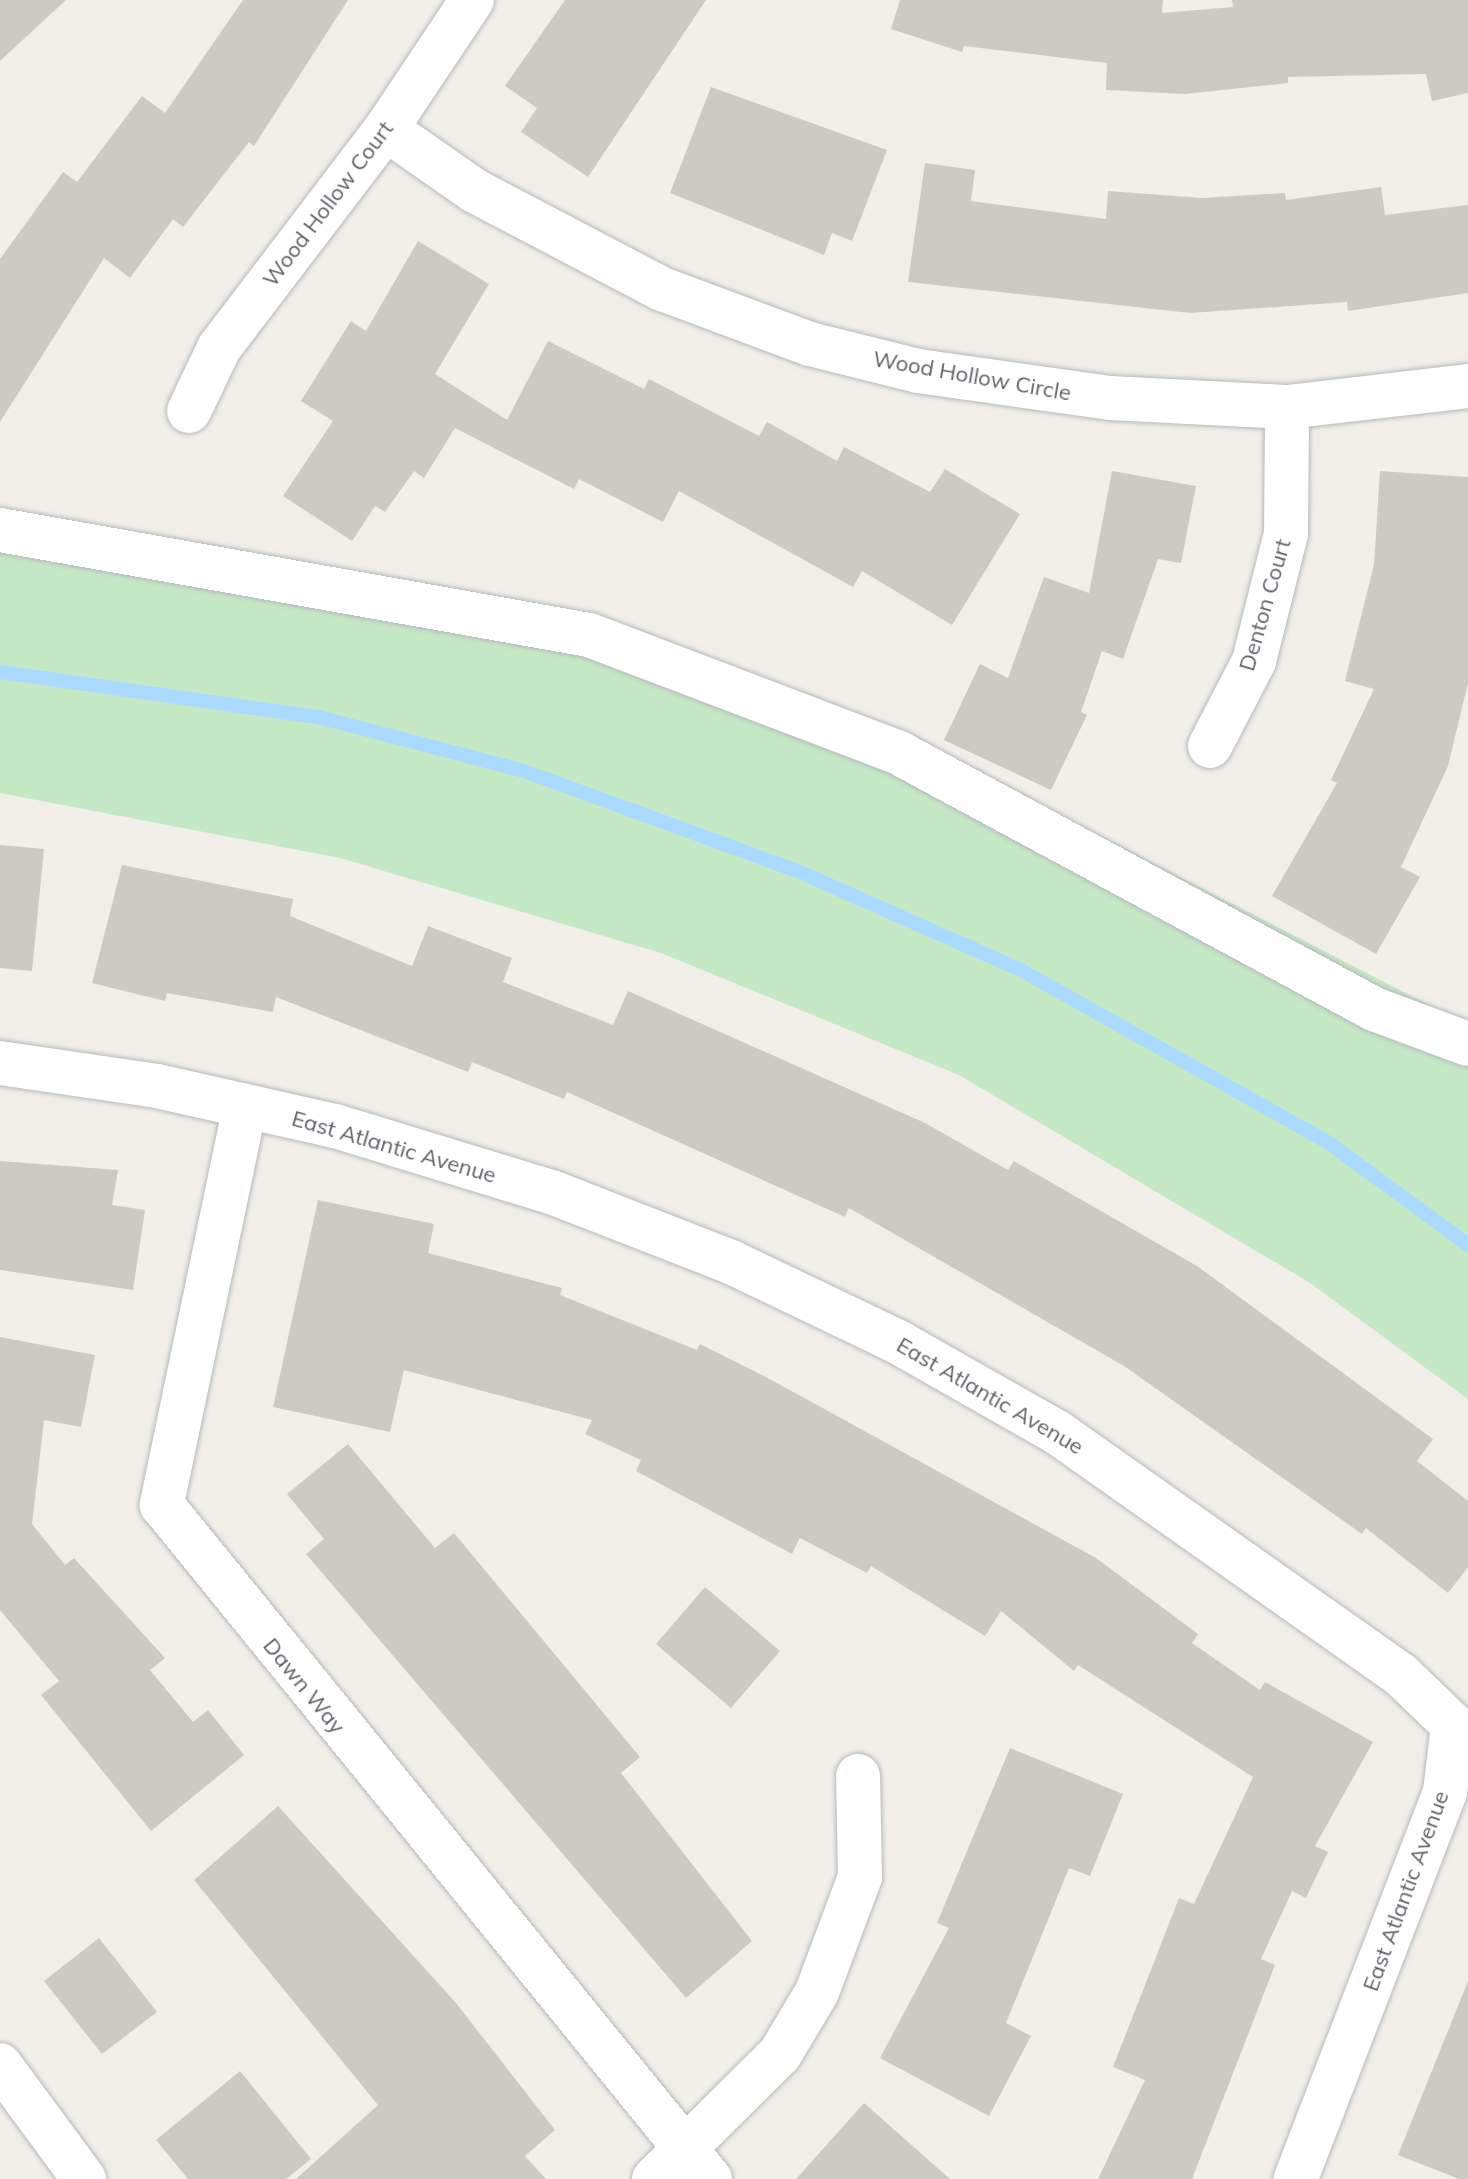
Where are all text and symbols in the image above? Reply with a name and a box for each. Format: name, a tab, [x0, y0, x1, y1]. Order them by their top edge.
street label: Wood Hollow Court	[257, 116, 399, 292]
street label: Wood Hollow Circle	[871, 346, 1073, 406]
street label: Denton Court	[1234, 536, 1296, 674]
street label: East Atlantic Avenue	[289, 1105, 499, 1189]
street label: East Atlantic Avenue	[892, 1332, 1088, 1460]
street label: Dawn Way	[257, 1633, 351, 1739]
street label: East Atlantic Avenue	[1357, 1787, 1455, 1995]

